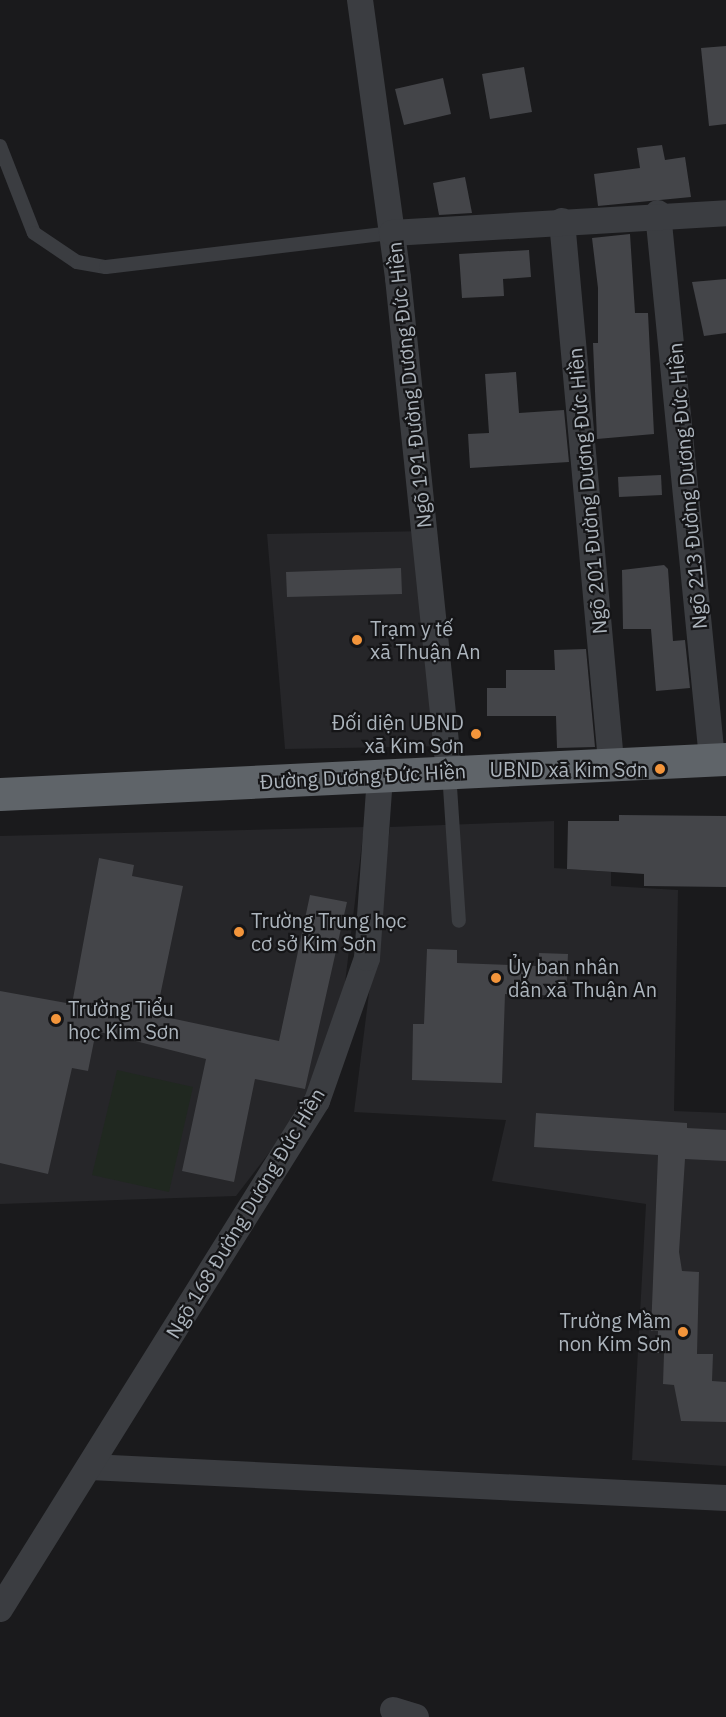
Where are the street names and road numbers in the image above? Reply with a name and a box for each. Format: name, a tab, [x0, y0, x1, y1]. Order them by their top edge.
street label: Ngõ 191 Đường Dương Đức Hiền	[382, 241, 436, 529]
street label: Ngõ 213 Đường Dương Đức Hiền	[663, 342, 711, 630]
street label: Ngõ 201 Đường Dương Đức Hiền	[563, 347, 611, 635]
street label: Đường Dương Đức Hiền	[259, 759, 467, 793]
street label: Ngõ 168 Đường Dương Đức Hiền	[161, 1084, 329, 1342]

